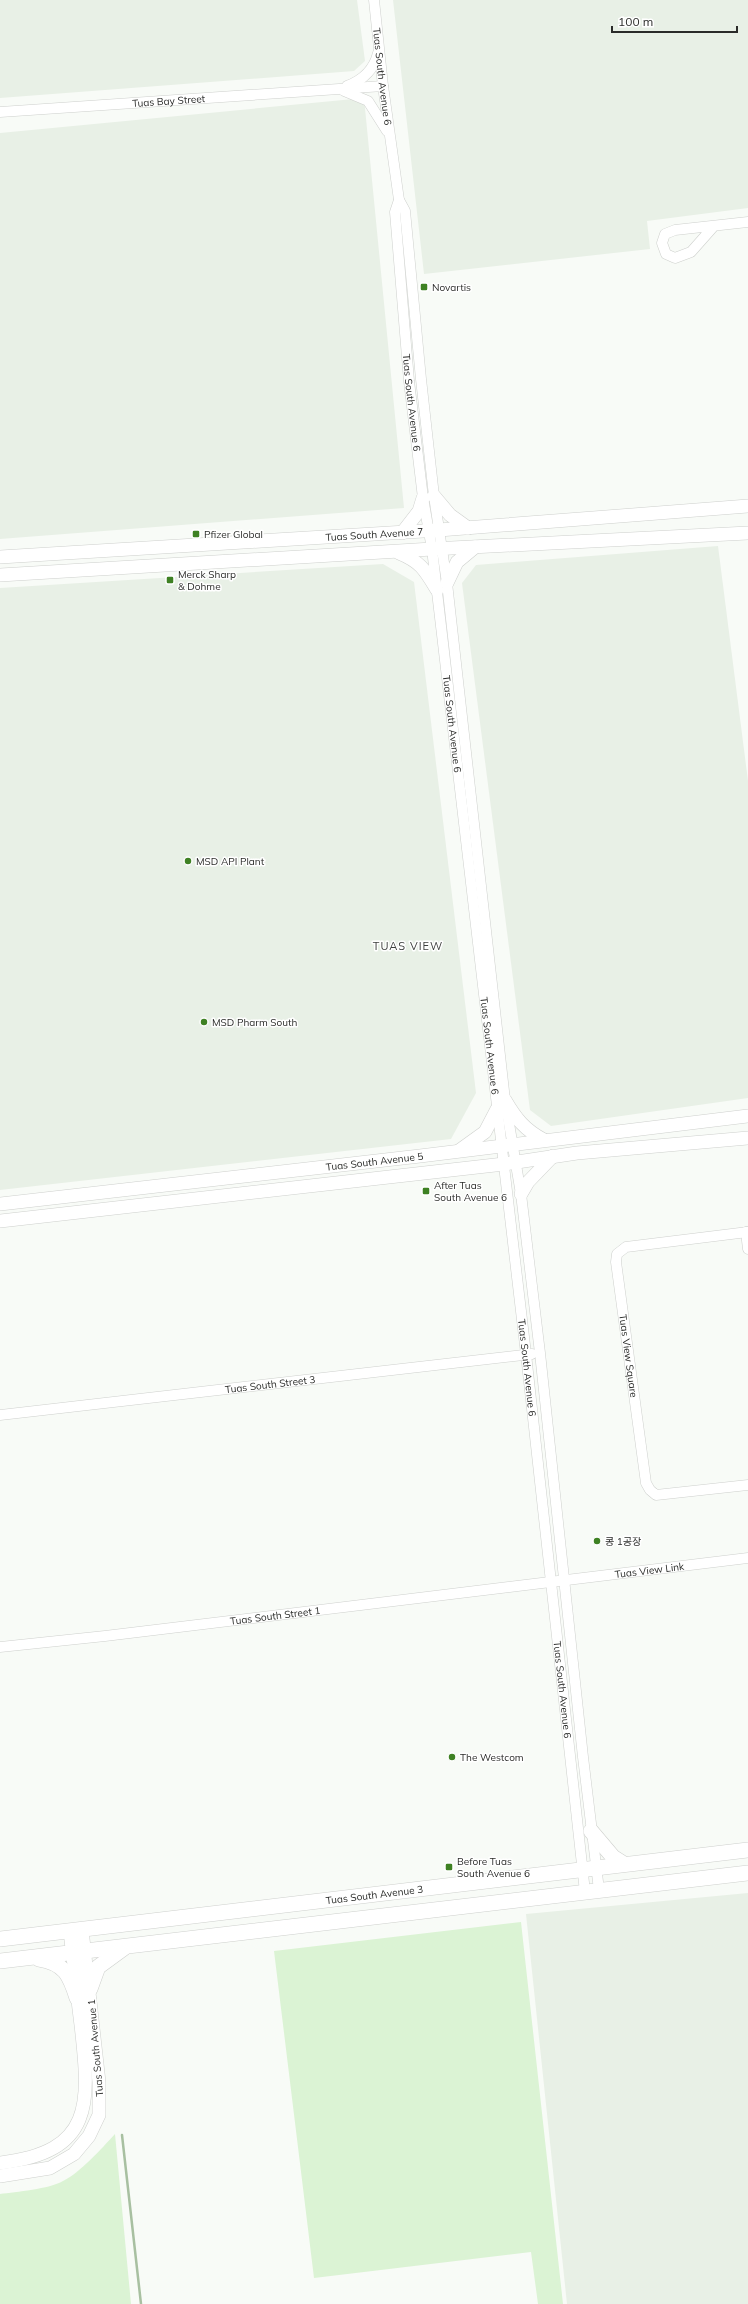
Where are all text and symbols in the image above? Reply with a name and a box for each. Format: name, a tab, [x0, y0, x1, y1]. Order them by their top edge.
scale bar	[612, 8, 737, 34]
text: 100 m	[618, 14, 653, 29]
street label: Tuas South Avenue 6	[370, 27, 394, 126]
street label: Tuas Bay Street	[132, 92, 206, 110]
place label: Novartis	[432, 281, 471, 294]
marker: Novartis	[419, 282, 429, 292]
street label: Tuas South Avenue 6	[400, 353, 423, 452]
street label: Tuas South Avenue 7	[325, 525, 424, 544]
place label: Pfizer Global	[204, 528, 263, 541]
marker: Pfizer Global	[191, 529, 201, 539]
place label: Merck Sharp & Dohme	[178, 568, 236, 593]
marker: Merck Sharp & Dohme	[165, 575, 175, 585]
street label: Tuas South Avenue 6	[440, 675, 464, 773]
place label: MSD API Plant	[196, 855, 265, 868]
marker: MSD API Plant	[183, 856, 193, 866]
district label: TUAS VIEW	[373, 939, 443, 953]
street label: Tuas South Avenue 6	[477, 996, 502, 1095]
place label: MSD Pharm South	[212, 1016, 297, 1029]
marker: MSD Pharm South	[199, 1017, 209, 1027]
street label: Tuas South Avenue 5	[325, 1150, 424, 1174]
place label: After Tuas South Avenue 6	[434, 1179, 507, 1204]
marker: After Tuas South Avenue 6	[421, 1186, 431, 1196]
street label: Tuas View Square	[616, 1313, 640, 1398]
street label: Tuas South Avenue 6	[515, 1318, 539, 1417]
street label: Tuas South Street 3	[224, 1373, 316, 1396]
place label: 콩 1공장	[605, 1535, 641, 1548]
marker: 콩 1공장	[592, 1536, 602, 1546]
street label: Tuas View Link	[614, 1560, 686, 1581]
street label: Tuas South Street 1	[229, 1604, 321, 1628]
street label: Tuas South Avenue 6	[551, 1640, 574, 1739]
place label: The Westcom	[460, 1751, 524, 1764]
marker: The Westcom	[447, 1752, 457, 1762]
place label: Before Tuas South Avenue 6	[457, 1855, 530, 1880]
marker: Before Tuas South Avenue 6	[444, 1862, 454, 1872]
street label: Tuas South Avenue 3	[325, 1883, 424, 1907]
street label: Tuas South Avenue 1	[85, 1999, 106, 2097]

